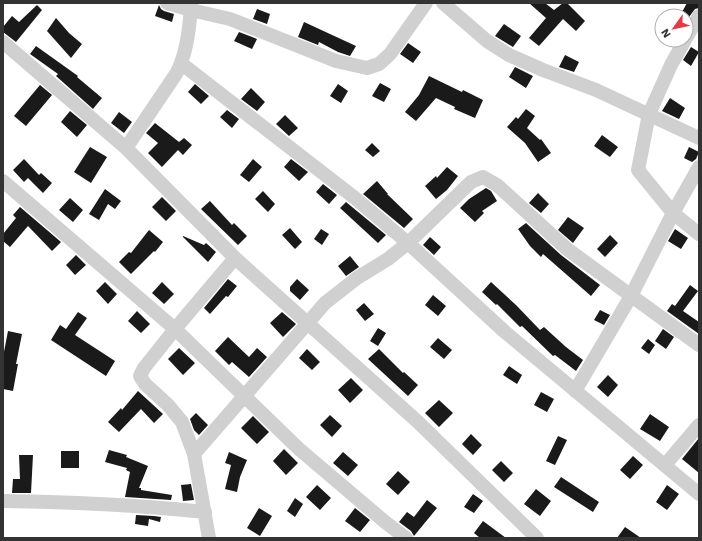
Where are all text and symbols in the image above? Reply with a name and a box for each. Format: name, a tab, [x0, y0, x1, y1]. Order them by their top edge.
north arrow	[654, 8, 694, 48]
text: N	[658, 26, 674, 40]

